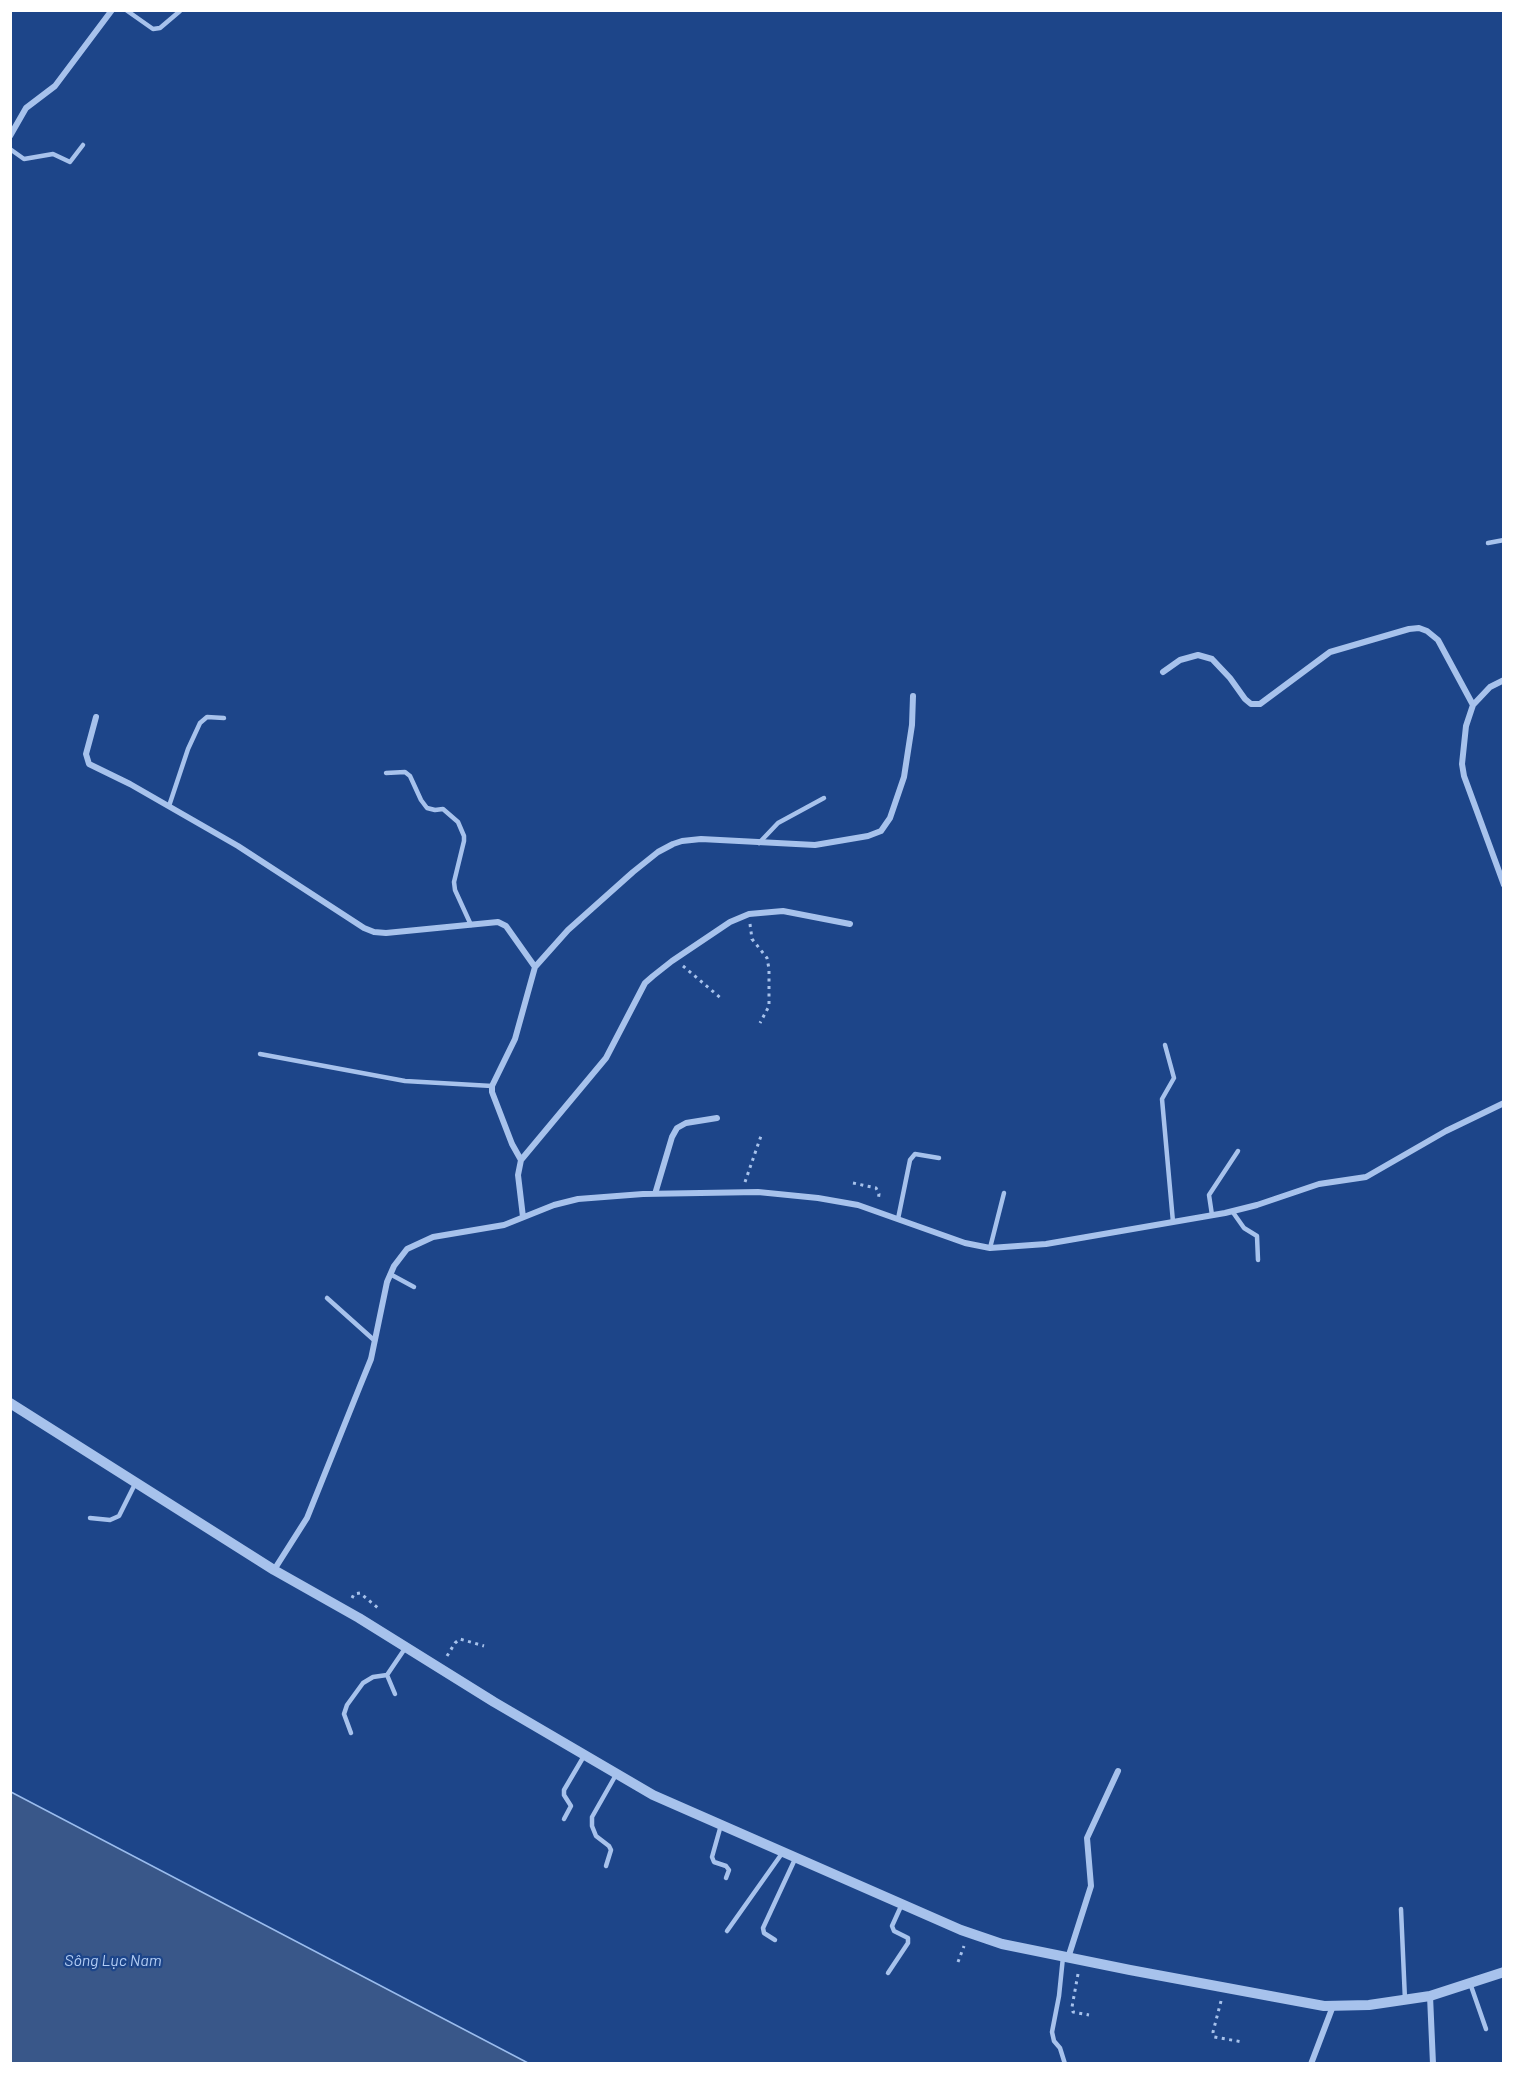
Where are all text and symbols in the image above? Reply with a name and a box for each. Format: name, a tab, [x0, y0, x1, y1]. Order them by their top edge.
water label: Sông Lục Nam	[64, 1951, 162, 1971]

